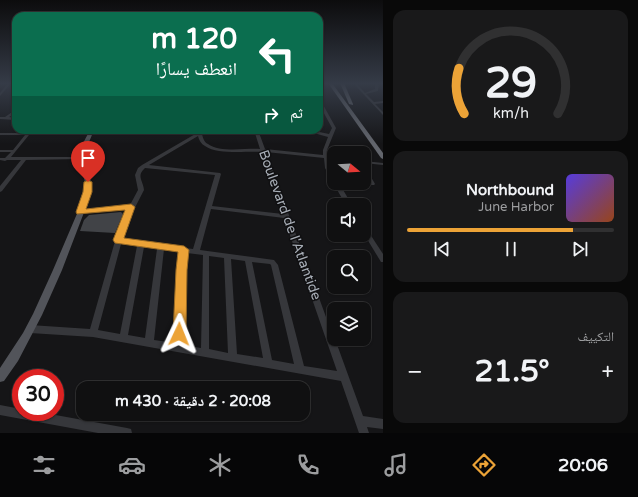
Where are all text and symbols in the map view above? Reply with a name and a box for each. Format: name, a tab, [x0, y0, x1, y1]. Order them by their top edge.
text: 120 m	[151, 22, 237, 56]
icon: left	[251, 28, 303, 80]
text: انعطف يسارًا	[156, 58, 237, 80]
text: 29	[484, 58, 537, 108]
icon: right	[260, 104, 282, 126]
text: ثم	[290, 104, 303, 122]
text: km/h	[493, 104, 528, 121]
pin	[71, 141, 105, 182]
north arrow	[327, 146, 371, 190]
map controls	[327, 146, 371, 346]
icon: arrive	[77, 147, 99, 169]
street label: Boulevard de l'Atlantide	[255, 148, 325, 302]
text: Northbound	[466, 181, 554, 199]
button: sound	[327, 198, 371, 242]
text: June Harbor	[478, 199, 554, 215]
icon: previous	[431, 238, 453, 260]
icon: pause	[500, 238, 522, 260]
icon: next	[569, 238, 591, 260]
button: search	[327, 250, 371, 294]
button: layers	[327, 302, 371, 346]
position arrow	[158, 313, 200, 355]
text: التكييف	[578, 329, 614, 345]
text: 21.5°	[475, 353, 550, 390]
text: −	[407, 359, 423, 385]
text: +	[602, 359, 614, 385]
speed limit sign: 30	[12, 369, 64, 421]
text: 20:08 · 2 دقيقة · 430 m	[115, 392, 271, 410]
icon: filters	[30, 451, 58, 479]
icon: car	[118, 451, 146, 479]
icon: climate	[206, 451, 234, 479]
icon: phone	[294, 451, 322, 479]
icon: music	[382, 451, 410, 479]
icon: directions	[470, 451, 498, 479]
text: 20:06	[558, 454, 608, 476]

